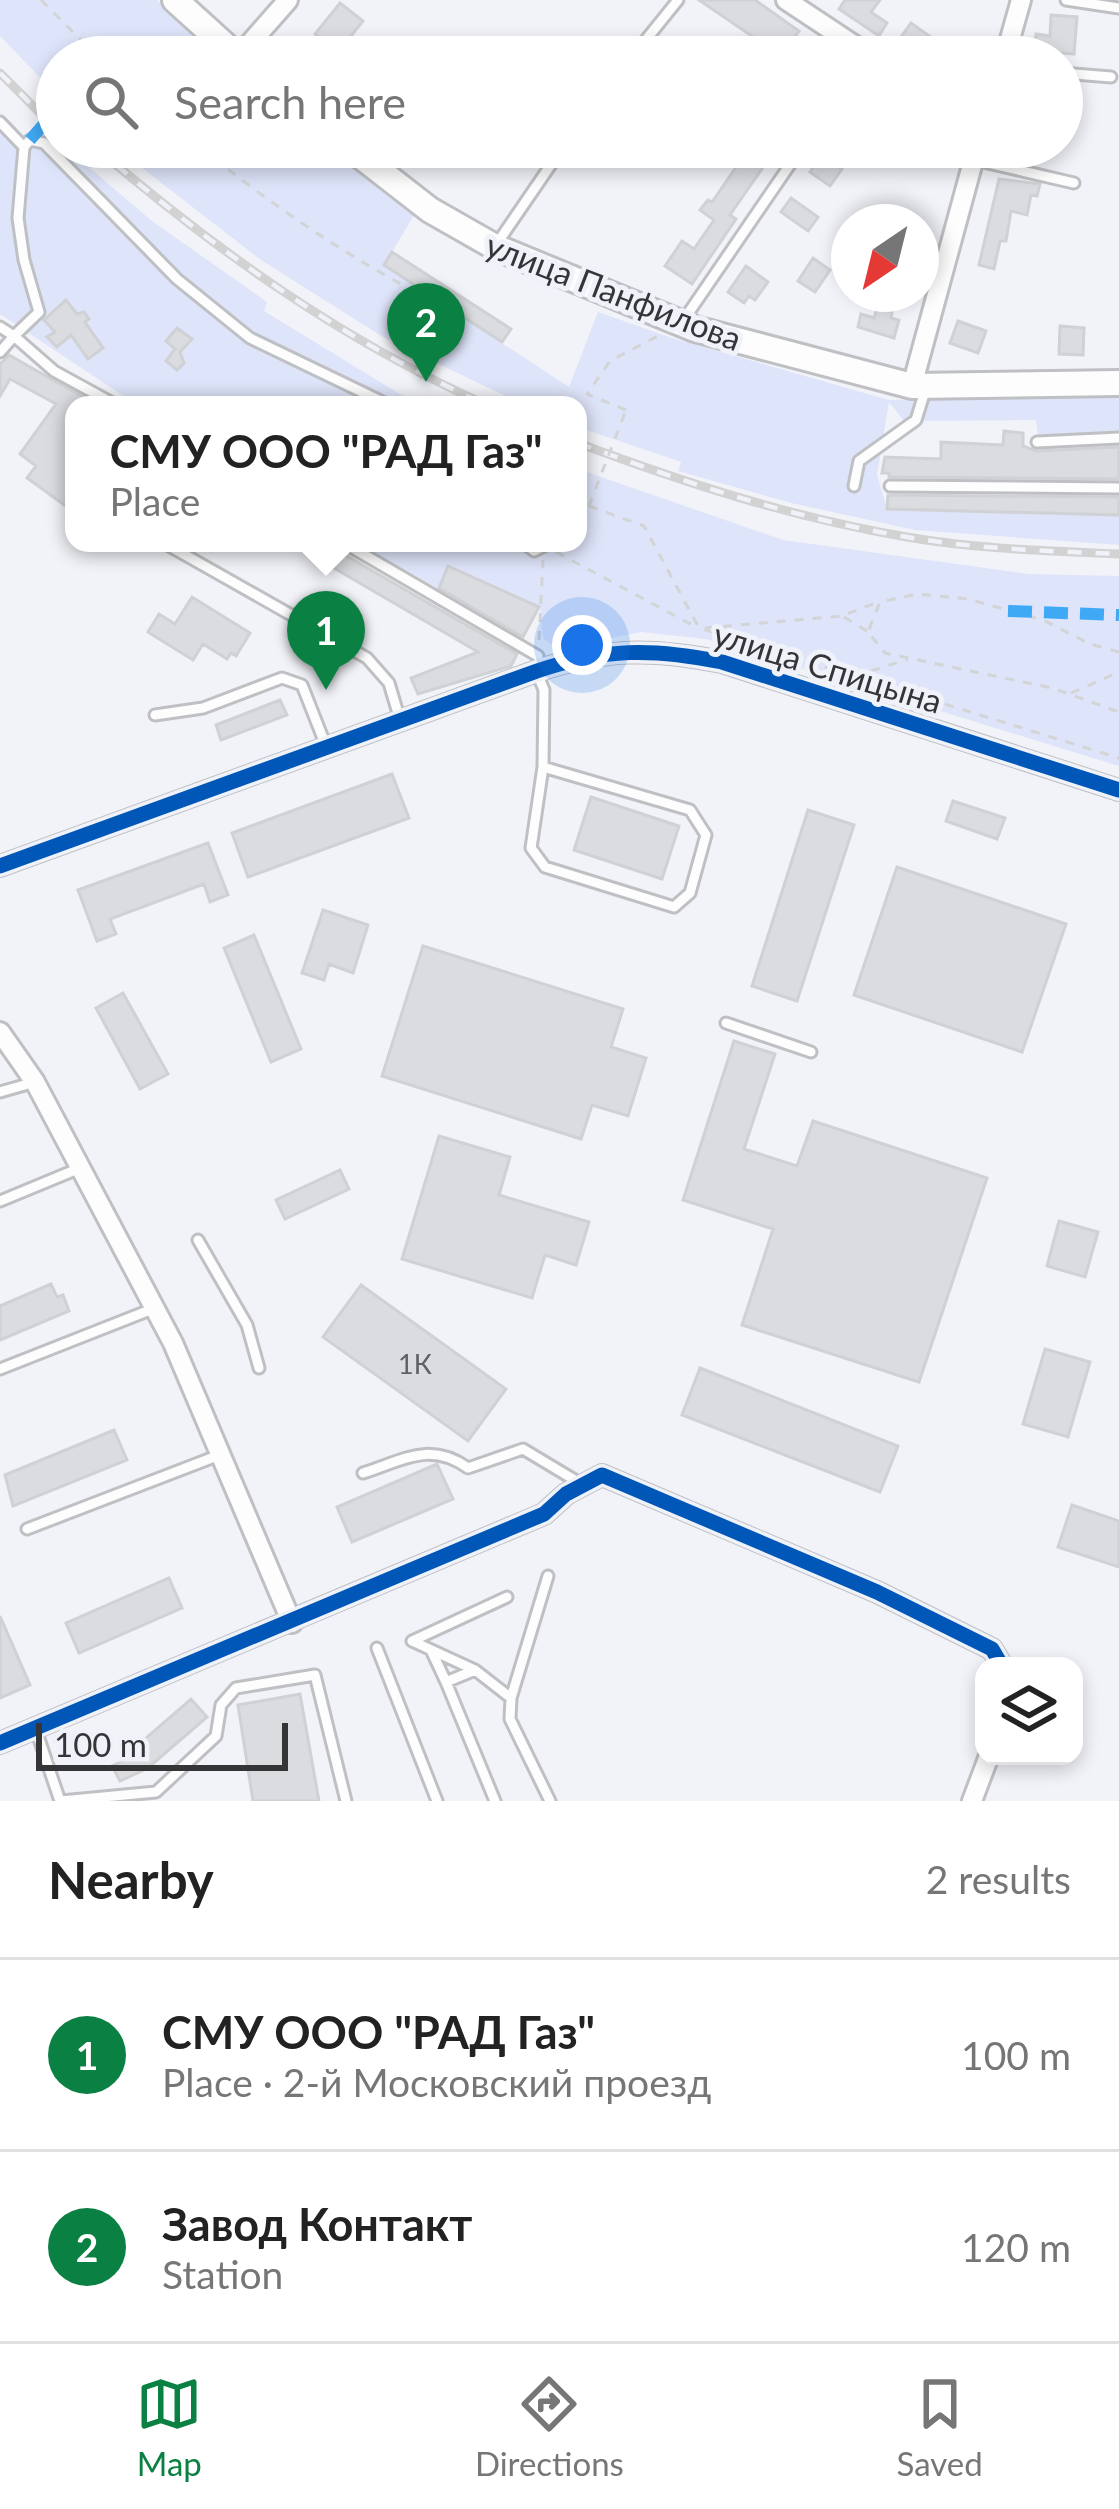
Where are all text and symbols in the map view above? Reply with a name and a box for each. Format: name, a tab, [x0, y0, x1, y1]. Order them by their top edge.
search box	[36, 36, 1083, 168]
icon: search	[78, 69, 144, 135]
text: Search here	[174, 75, 406, 129]
north arrow	[831, 204, 939, 312]
street label: улица Панфилова	[481, 224, 747, 358]
pin: 2	[387, 283, 465, 382]
popup	[65, 396, 587, 552]
text: СМУ ООО "РАД Газ"	[110, 424, 543, 478]
text: Place	[110, 478, 200, 524]
pin: 1	[287, 591, 365, 690]
street label: улица Спицына	[709, 613, 947, 721]
your location	[552, 615, 612, 675]
house number: 1К	[398, 1347, 432, 1380]
map controls	[975, 1657, 1083, 1765]
button: layers	[975, 1657, 1083, 1765]
scale bar	[36, 1717, 288, 1770]
text: 100 m	[54, 1724, 147, 1764]
text: Nearby	[48, 1849, 214, 1910]
text: 2 results	[926, 1856, 1071, 1902]
text: СМУ ООО "РАД Газ"	[162, 2005, 595, 2059]
text: 1	[76, 2032, 98, 2078]
text: 100 m	[961, 2032, 1071, 2078]
text: Place · 2-й Московский проезд	[162, 2059, 711, 2105]
text: Завод Контакт	[162, 2197, 472, 2251]
text: 2	[76, 2224, 98, 2270]
text: 120 m	[961, 2224, 1071, 2270]
text: Station	[162, 2251, 283, 2297]
tab: Map	[136, 2371, 202, 2483]
tab: Directions	[475, 2371, 624, 2483]
tab: Saved	[896, 2371, 983, 2483]

